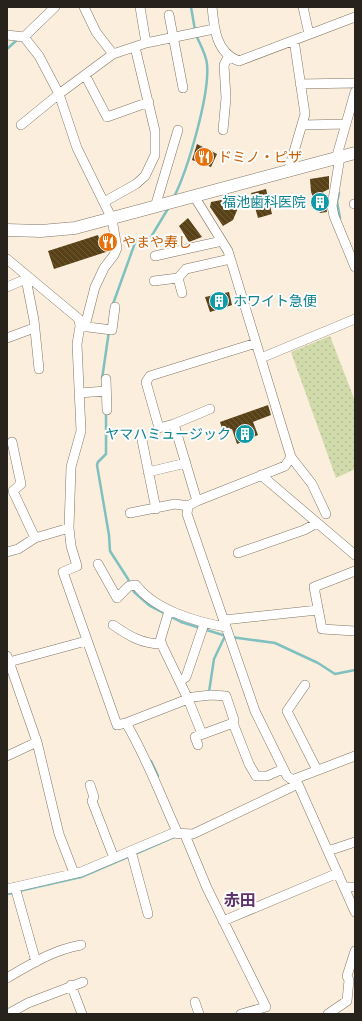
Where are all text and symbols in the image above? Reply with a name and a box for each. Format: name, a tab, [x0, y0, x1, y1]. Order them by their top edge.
restaurant icon: ドミノ・ピザ	[193, 146, 215, 168]
place label: ドミノ・ピザ	[218, 147, 302, 167]
building icon: 福池歯科医院	[309, 191, 331, 213]
place label: 福池歯科医院	[222, 192, 306, 212]
restaurant icon: やまや寿し	[97, 231, 119, 253]
place label: やまや寿し	[122, 232, 192, 252]
building icon: ホワイト急便	[208, 290, 230, 312]
place label: ホワイト急便	[233, 291, 317, 311]
building icon: ヤマハミュージック	[234, 423, 256, 445]
place label: ヤマハミュージック	[105, 424, 231, 444]
district label: 赤田	[224, 889, 256, 912]

